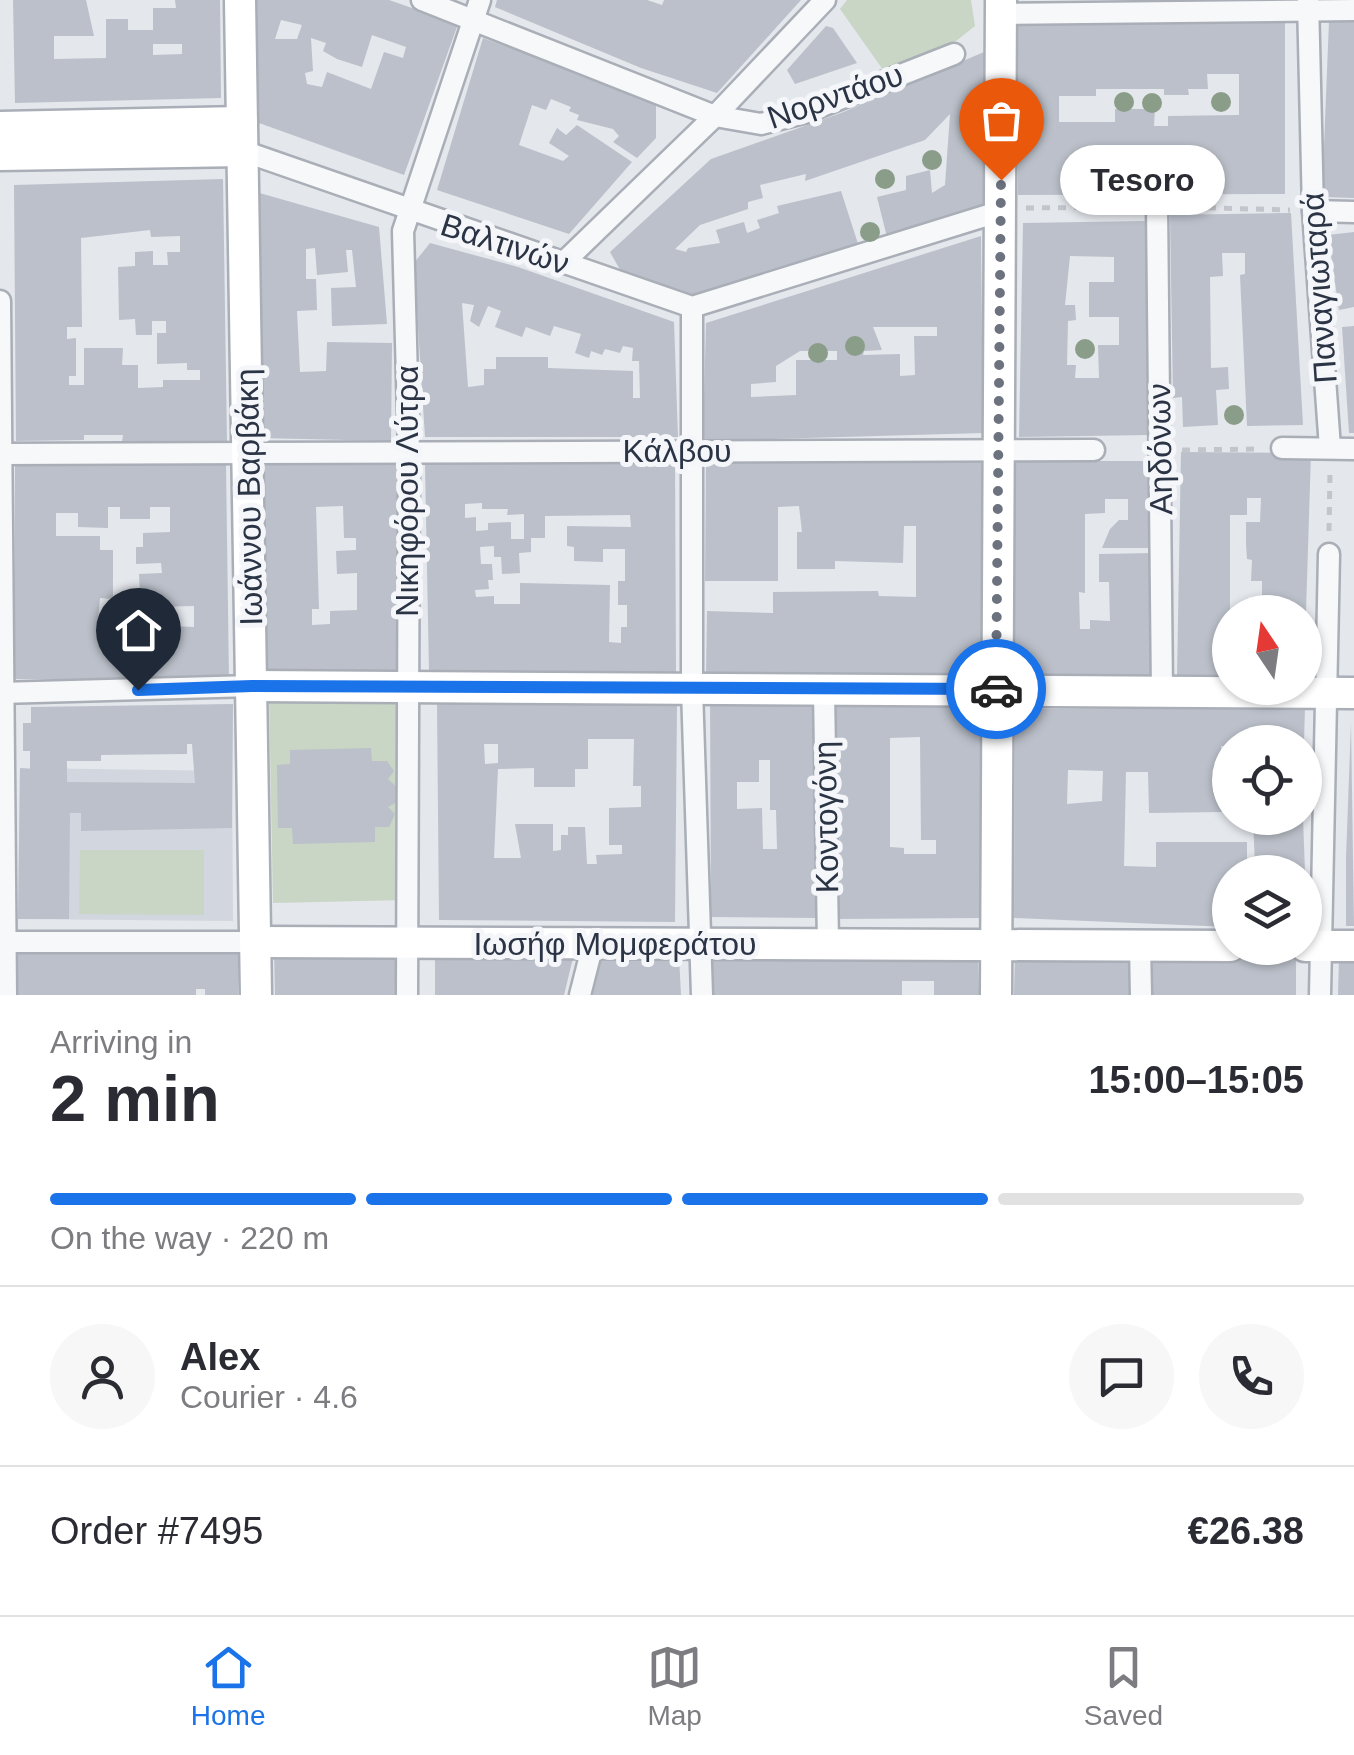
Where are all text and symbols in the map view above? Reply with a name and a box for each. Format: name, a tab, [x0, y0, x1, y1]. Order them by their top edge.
street label: Νορντάου	[762, 56, 908, 136]
pin	[959, 78, 1044, 181]
icon: bag	[974, 93, 1029, 148]
callout: Tesoro	[1061, 145, 1226, 215]
text: Tesoro	[1090, 162, 1195, 198]
street label: Παναγιωταρά	[1294, 191, 1344, 385]
street label: Βαλτινών	[436, 206, 574, 282]
street label: Νικηφόρου Λύτρα	[389, 365, 425, 617]
street label: Ιωάννου Βαρβάκη	[229, 368, 269, 626]
street label: Αηδόνων	[1141, 383, 1179, 515]
street label: Κάλβου	[622, 433, 732, 469]
pin	[96, 588, 181, 691]
north arrow	[1212, 595, 1322, 705]
map controls	[1212, 595, 1322, 965]
icon: home	[111, 603, 166, 658]
courier	[946, 639, 1046, 739]
icon: car	[969, 662, 1024, 717]
button: locate	[1212, 725, 1322, 835]
street label: Κοντογόνη	[807, 741, 845, 893]
button: layers	[1212, 855, 1322, 965]
street label: Ιωσήφ Μομφεράτου	[473, 926, 757, 962]
text: Arriving in	[50, 1024, 192, 1060]
text: 15:00–15:05	[1088, 1059, 1304, 1101]
text: 2 min	[50, 1062, 220, 1135]
text: On the way · 220 m	[50, 1220, 329, 1256]
button: person	[50, 1324, 155, 1429]
button: chat	[1069, 1324, 1174, 1429]
button: phone	[1199, 1324, 1304, 1429]
text: Alex	[180, 1336, 260, 1378]
text: Courier · 4.6	[180, 1379, 358, 1415]
text: Order #7495	[50, 1510, 263, 1552]
text: €26.38	[1188, 1510, 1304, 1552]
tab: Home	[191, 1640, 266, 1732]
tab: Map	[647, 1640, 702, 1732]
tab: Saved	[1084, 1640, 1163, 1732]

